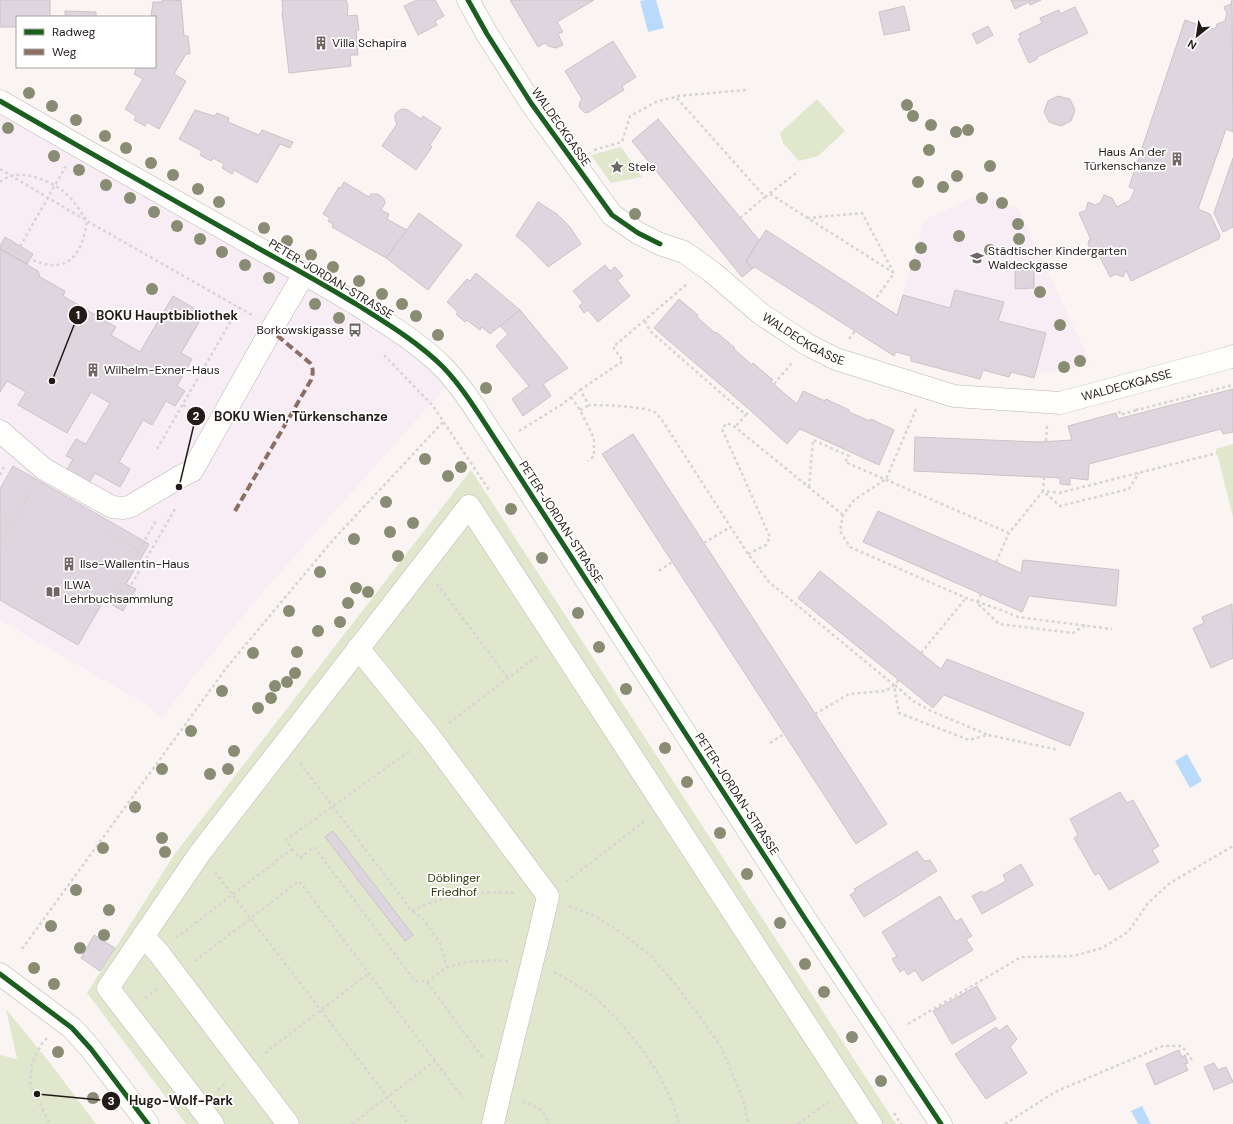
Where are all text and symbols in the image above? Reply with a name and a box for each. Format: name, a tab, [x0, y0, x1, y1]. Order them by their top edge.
legend	[16, 16, 156, 68]
north arrow	[1177, 16, 1217, 56]
text: Radweg	[52, 24, 96, 40]
building icon: Villa Schapira	[313, 35, 329, 51]
place label: Villa Schapira	[332, 35, 407, 51]
text: N	[1185, 37, 1199, 53]
text: Weg	[52, 44, 77, 60]
street label: WALDECKGASSE	[528, 84, 594, 170]
place label: Haus An der Türkenschanze	[1084, 144, 1167, 174]
building icon: Haus An der Türkenschanze	[1169, 151, 1185, 167]
place icon: Stele	[609, 159, 625, 175]
place label: Stele	[628, 159, 656, 175]
street label: PETER-JORDAN-STRASSE	[266, 235, 397, 323]
place label: Städtischer Kindergarten Waldeckgasse	[988, 243, 1127, 273]
school or university icon: Städtischer Kindergarten Waldeckgasse	[969, 250, 985, 266]
callout: BOKU Hauptbibliothek	[68, 303, 246, 328]
text: 1	[76, 307, 80, 323]
text: BOKU Hauptbibliothek	[96, 307, 238, 324]
street label: WALDECKGASSE	[759, 309, 847, 369]
place label: Borkowskigasse	[257, 322, 344, 338]
bus stop icon: Borkowskigasse	[347, 322, 363, 338]
building icon: Wilhelm-Exner-Haus	[85, 362, 101, 378]
place label: Wilhelm-Exner-Haus	[104, 362, 220, 378]
street label: WALDECKGASSE	[1080, 365, 1174, 405]
callout: BOKU Wien, Türkenschanze	[186, 404, 396, 429]
text: 2	[193, 408, 200, 424]
text: BOKU Wien, Türkenschanze	[214, 408, 388, 425]
street label: PETER-JORDAN-STRASSE	[515, 458, 607, 587]
building icon: Ilse-Wallentin-Haus	[61, 556, 77, 572]
place label: Ilse-Wallentin-Haus	[80, 556, 190, 572]
place label: ILWA Lehrbuchsammlung	[64, 577, 174, 607]
library icon: ILWA Lehrbuchsammlung	[45, 584, 61, 600]
street label: PETER-JORDAN-STRASSE	[691, 730, 783, 859]
park label: Döblinger Friedhof	[427, 870, 481, 900]
callout: Hugo-Wolf-Park	[101, 1088, 241, 1113]
text: Hugo-Wolf-Park	[129, 1092, 233, 1109]
text: 3	[107, 1093, 115, 1109]

